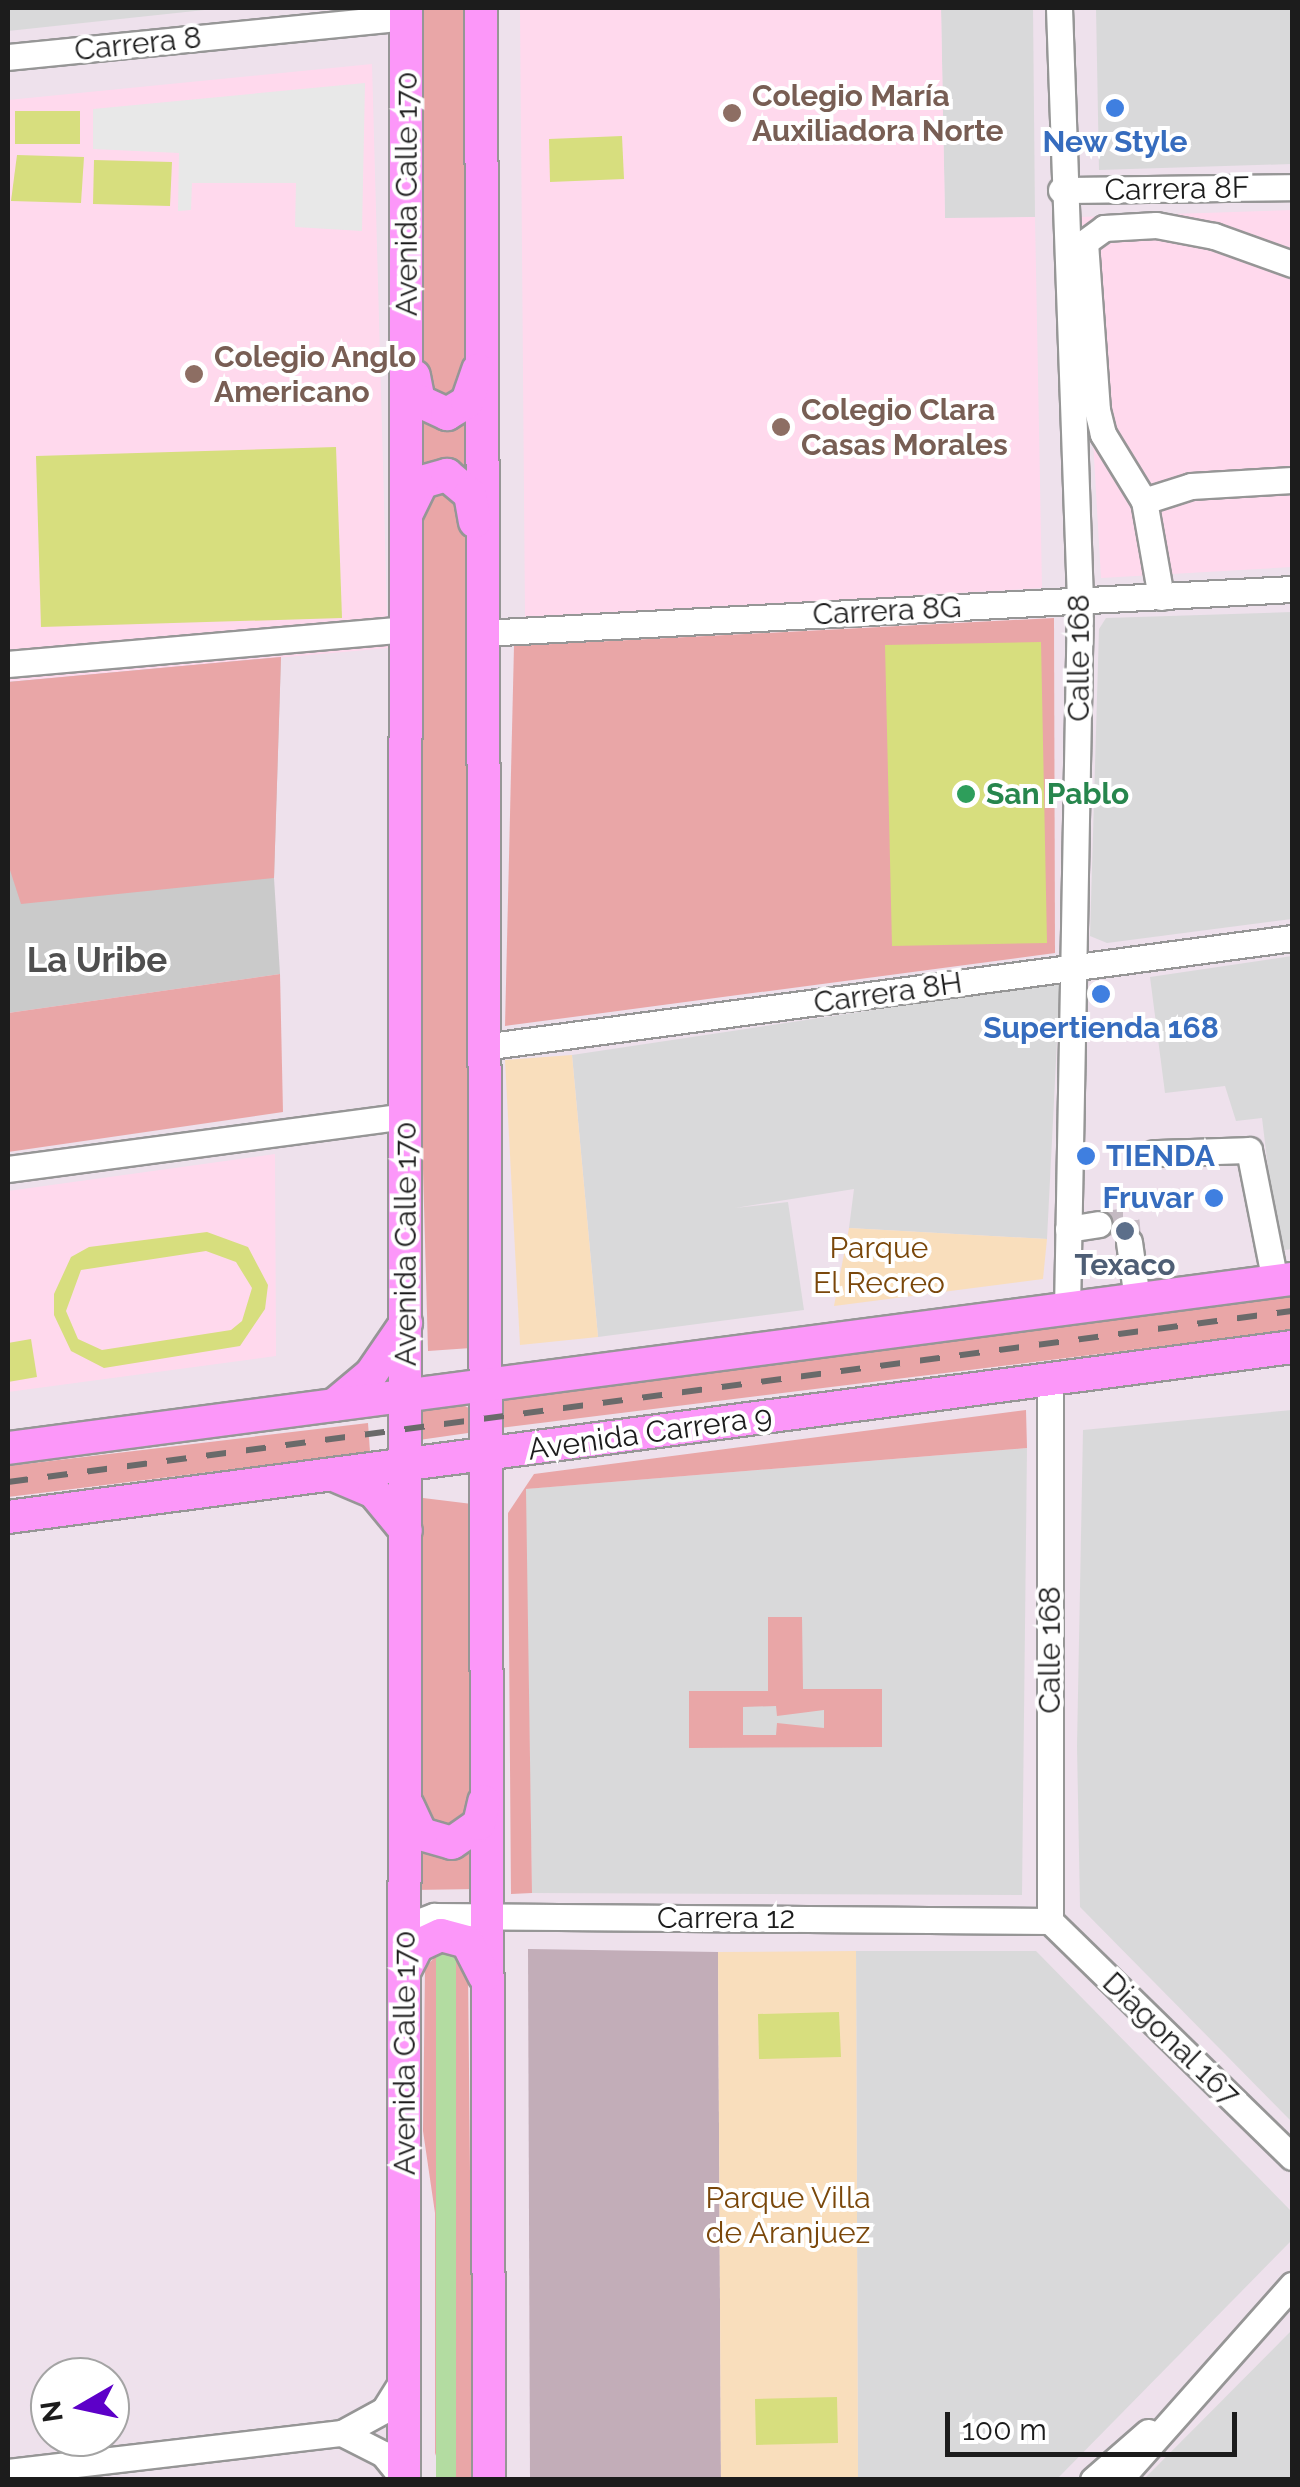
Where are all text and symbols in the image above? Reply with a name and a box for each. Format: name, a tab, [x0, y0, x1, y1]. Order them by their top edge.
street label: Carrera 8	[73, 19, 203, 69]
street label: Avenida Calle 170	[389, 72, 425, 316]
place label: Colegio María Auxiliadora Norte	[752, 78, 1004, 148]
marker: New Style	[1104, 97, 1126, 119]
marker: Colegio María Auxiliadora Norte	[721, 102, 743, 124]
place label: New Style	[1042, 124, 1188, 160]
street label: Carrera 8F	[1104, 170, 1250, 208]
place label: Colegio Anglo Americano	[214, 339, 417, 410]
marker: Colegio Anglo Americano	[183, 363, 205, 385]
place label: Colegio Clara Casas Morales	[801, 392, 1008, 462]
marker: Colegio Clara Casas Morales	[770, 416, 792, 438]
street label: Carrera 8G	[812, 589, 962, 633]
street label: Calle 168	[1061, 594, 1097, 722]
place label: San Pablo	[986, 776, 1129, 812]
marker: San Pablo	[955, 783, 977, 805]
district label: La Uribe	[27, 939, 167, 981]
street label: Carrera 8H	[811, 965, 965, 1021]
marker: Supertienda 168	[1090, 983, 1112, 1005]
place label: Supertienda 168	[983, 1010, 1219, 1046]
street label: Avenida Calle 170	[388, 1122, 424, 1366]
place label: TIENDA	[1106, 1138, 1215, 1174]
marker: TIENDA	[1075, 1145, 1097, 1167]
place label: Fruvar	[1103, 1180, 1194, 1216]
marker: Fruvar	[1203, 1187, 1225, 1209]
marker: Texaco	[1114, 1220, 1136, 1242]
park label: Parque El Recreo	[813, 1230, 945, 1300]
place label: Texaco	[1075, 1247, 1175, 1283]
street label: Avenida Carrera 9	[526, 1398, 774, 1468]
street label: Calle 168	[1032, 1586, 1068, 1714]
street label: Carrera 12	[657, 1900, 795, 1936]
street label: Avenida Calle 170	[387, 1931, 423, 2175]
street label: Diagonal 167	[1095, 1964, 1247, 2114]
park label: Parque Villa de Aranjuez	[705, 2180, 871, 2250]
north arrow	[30, 2357, 130, 2457]
scale bar	[950, 2392, 1242, 2454]
text: N	[34, 2398, 70, 2425]
text: 100 m	[962, 2412, 1047, 2447]

